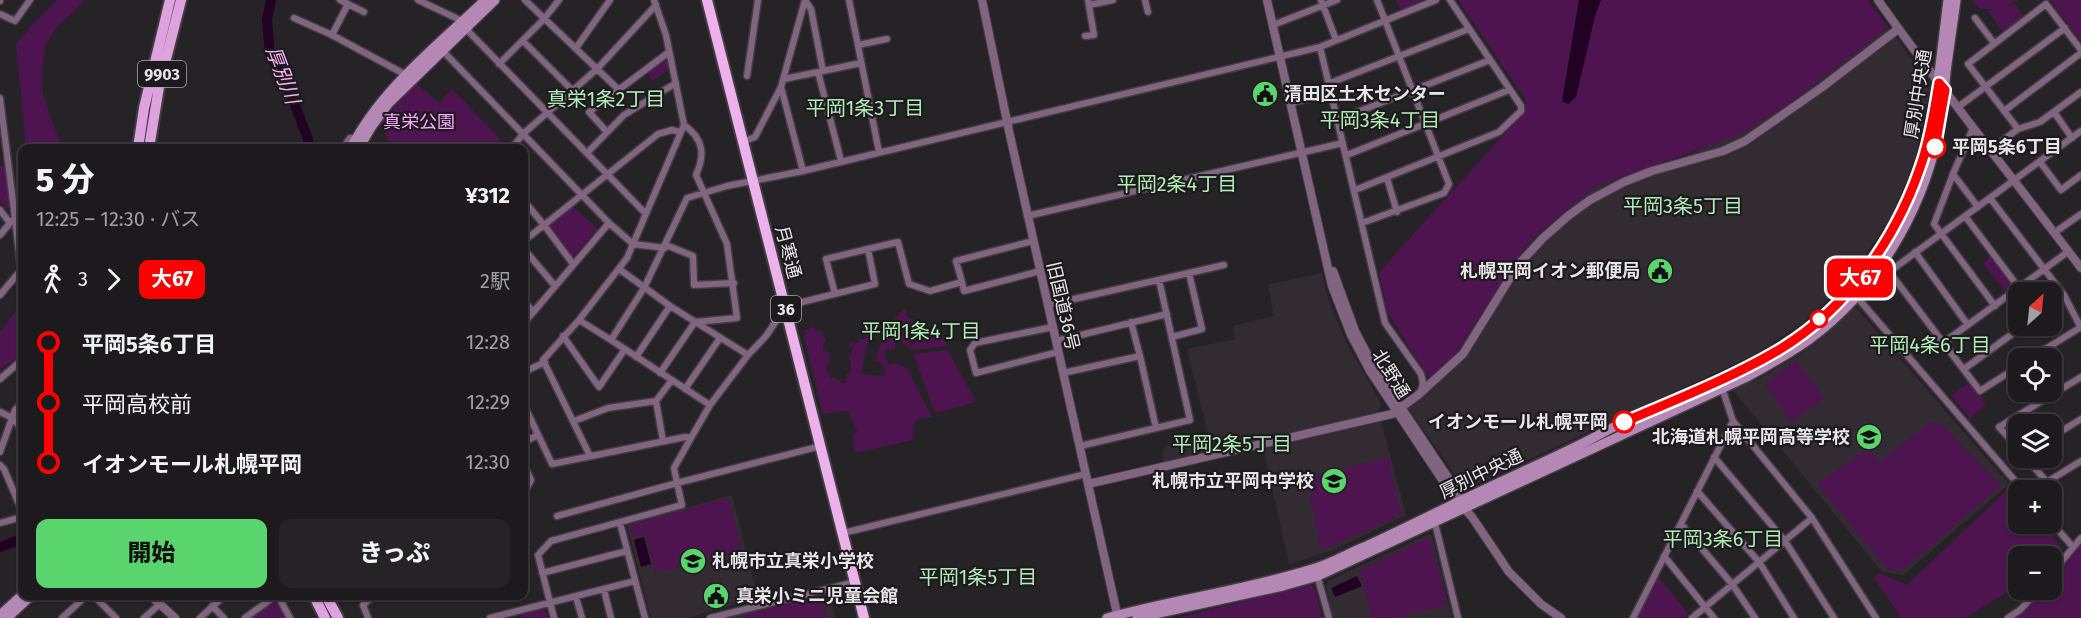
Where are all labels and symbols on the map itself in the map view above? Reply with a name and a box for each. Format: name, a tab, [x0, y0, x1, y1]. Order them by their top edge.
water label: 厚別川	[261, 43, 306, 109]
street label: 厚別中央通	[1900, 48, 1936, 140]
road number: 9903	[138, 61, 186, 87]
public building icon: 清田区土木センター	[1250, 79, 1280, 109]
place label: 清田区土木センター	[1284, 83, 1446, 105]
district label: 真栄1条2丁目	[547, 87, 665, 111]
district label: 平岡1条3丁目	[806, 96, 924, 120]
district label: 平岡3条4丁目	[1320, 108, 1440, 132]
park label: 真栄公園	[383, 111, 455, 133]
marker: 平岡5条6丁目	[1924, 136, 1946, 158]
place label: 平岡5条6丁目	[1952, 136, 2062, 158]
district label: 平岡2条4丁目	[1117, 172, 1237, 196]
district label: 平岡3条5丁目	[1623, 194, 1743, 218]
street label: 月寒通	[770, 223, 806, 281]
public building icon: 札幌平岡イオン郵便局	[1645, 256, 1675, 286]
line badge: 大67	[1826, 258, 1894, 298]
street label: 旧国道36号	[1042, 259, 1084, 353]
place label: 札幌平岡イオン郵便局	[1460, 260, 1640, 282]
north arrow	[2008, 282, 2062, 336]
road number: 36	[771, 296, 801, 322]
unlabelled marker	[1810, 310, 1828, 328]
district label: 平岡1条4丁目	[861, 319, 981, 343]
district label: 平岡4条6丁目	[1869, 333, 1991, 357]
street label: 北野通	[1367, 345, 1415, 403]
place label: イオンモール札幌平岡	[1428, 411, 1608, 433]
marker: イオンモール札幌平岡	[1613, 411, 1635, 433]
school or university icon: 北海道札幌平岡高等学校	[1854, 422, 1884, 452]
place label: 北海道札幌平岡高等学校	[1652, 426, 1850, 448]
district label: 平岡2条5丁目	[1172, 432, 1292, 456]
street label: 厚別中央通	[1436, 444, 1526, 504]
school or university icon: 札幌市立平岡中学校	[1319, 466, 1349, 496]
place label: 札幌市立平岡中学校	[1152, 470, 1314, 492]
district label: 平岡3条6丁目	[1663, 527, 1783, 551]
school or university icon: 札幌市立真栄小学校	[678, 546, 708, 576]
place label: 札幌市立真栄小学校	[712, 550, 874, 572]
district label: 平岡1条5丁目	[919, 565, 1037, 589]
public building icon: 真栄小ミニ児童会館	[701, 581, 731, 611]
place label: 真栄小ミニ児童会館	[736, 585, 898, 607]

